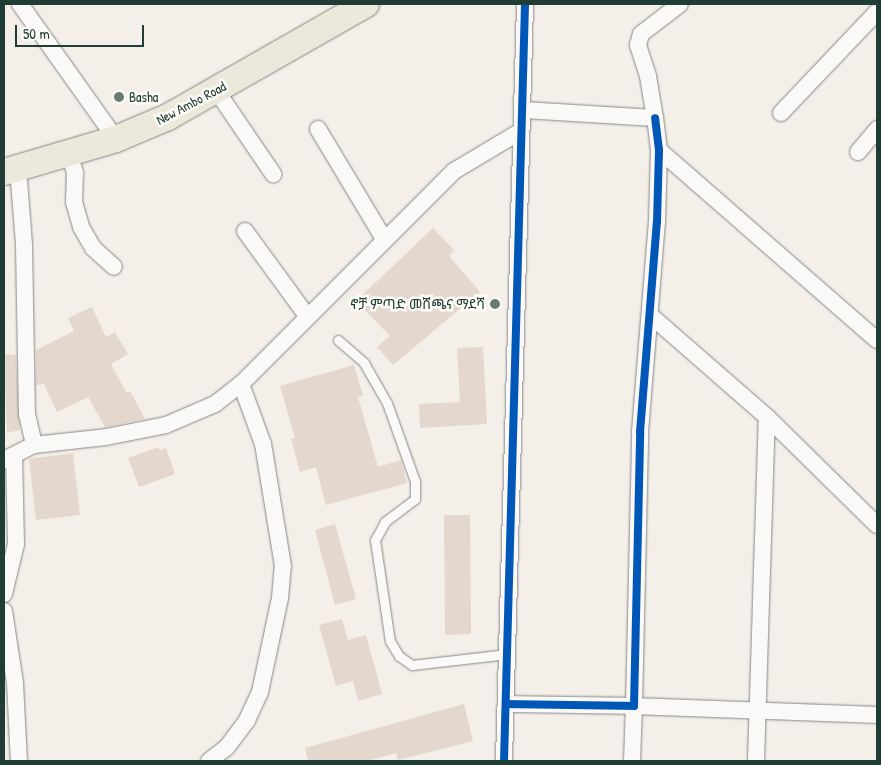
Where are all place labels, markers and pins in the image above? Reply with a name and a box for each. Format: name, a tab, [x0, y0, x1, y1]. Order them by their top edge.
place label: Basha	[129, 89, 158, 105]
marker: Basha	[113, 91, 125, 103]
place label: ኖቻ ምጣድ መሸጫና ማደሻ	[350, 296, 485, 312]
marker: ኖቻ ምጣድ መሸጫና ማደሻ	[489, 298, 501, 310]

